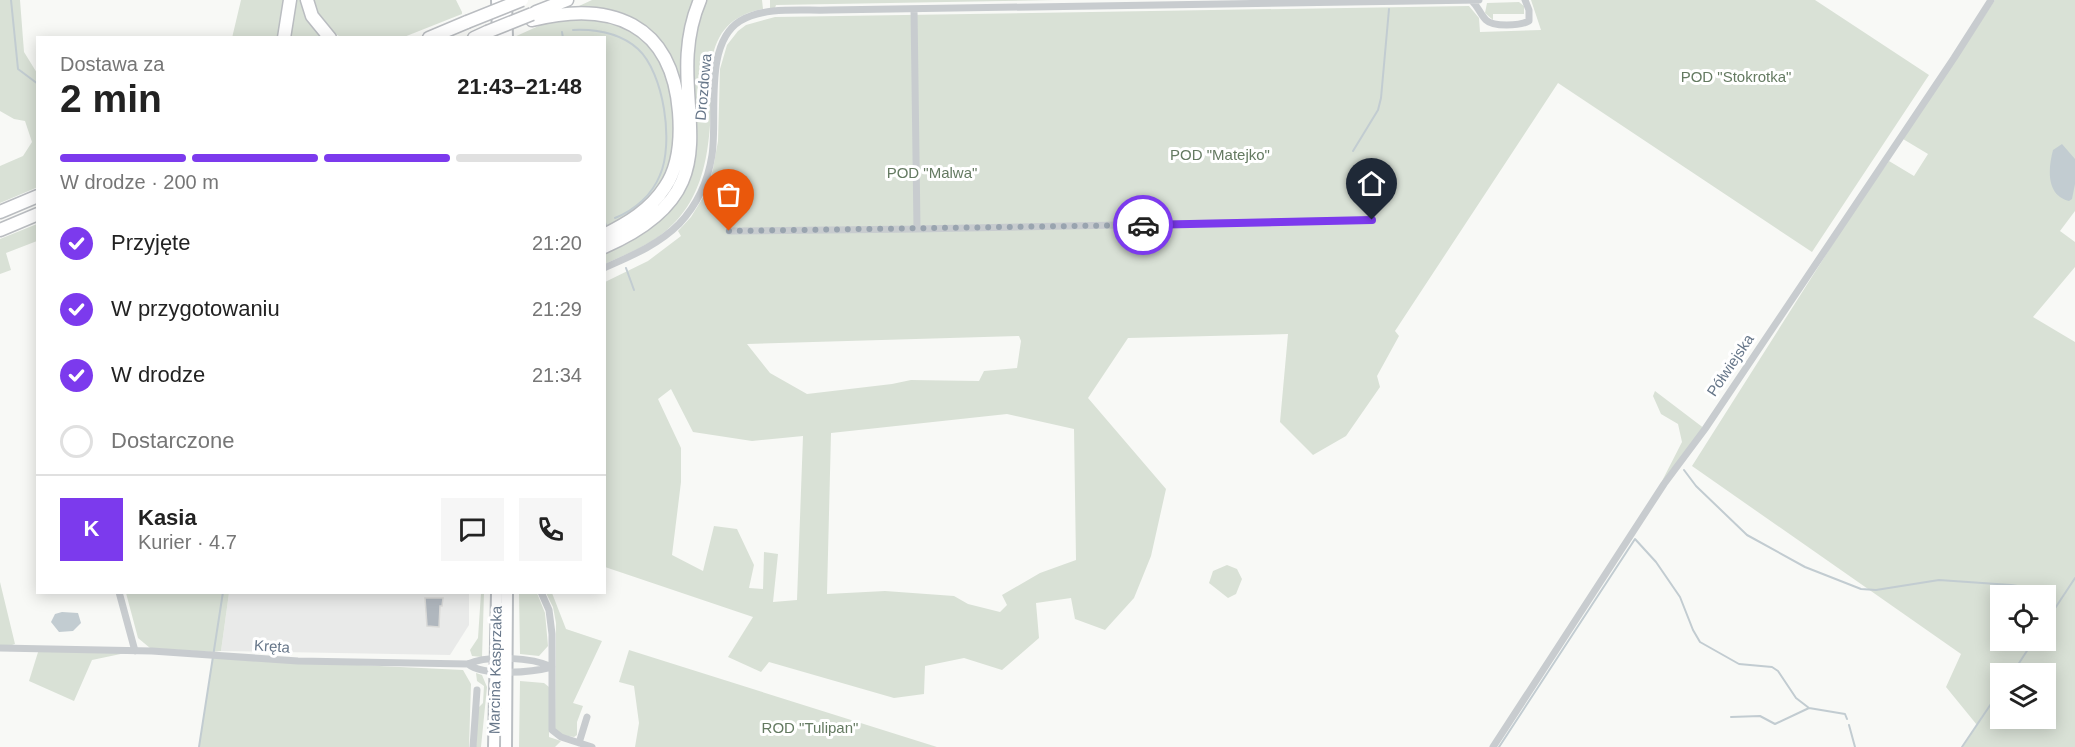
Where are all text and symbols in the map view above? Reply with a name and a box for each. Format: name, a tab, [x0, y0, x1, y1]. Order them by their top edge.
street label: Drozdowa	[692, 52, 714, 121]
text: Dostawa za	[60, 53, 165, 75]
park label: POD "Stokrotka"	[1681, 68, 1791, 85]
text: 21:43–21:48	[457, 74, 582, 99]
text: 2 min	[60, 77, 162, 120]
park label: POD "Matejko"	[1170, 146, 1270, 163]
pin	[1346, 158, 1397, 220]
park label: POD "Malwa"	[887, 164, 977, 181]
icon: home	[1355, 167, 1388, 200]
pin	[703, 169, 754, 231]
text: W drodze · 200 m	[60, 171, 219, 193]
icon: bag	[712, 178, 745, 211]
courier	[1113, 195, 1173, 255]
icon: car	[1127, 209, 1160, 242]
icon: check	[60, 227, 93, 260]
text: Przyjęte	[111, 230, 190, 255]
text: 21:20	[532, 232, 582, 254]
icon: check	[60, 293, 93, 326]
text: W przygotowaniu	[111, 296, 280, 321]
text: 21:29	[532, 298, 582, 320]
street label: Półwiejska	[1703, 330, 1757, 399]
icon: check	[60, 359, 93, 392]
text: W drodze	[111, 362, 205, 387]
text: 21:34	[532, 364, 582, 386]
text: Dostarczone	[111, 428, 235, 453]
button: chat	[441, 498, 504, 561]
button: phone	[519, 498, 582, 561]
text: Kasia	[138, 505, 197, 530]
text: K	[84, 516, 99, 541]
text: Kurier · 4.7	[138, 531, 237, 553]
map controls	[1990, 585, 2056, 729]
button: locate	[1990, 585, 2056, 651]
street label: Marcina Kasprzaka	[485, 605, 505, 734]
street label: Kręta	[254, 636, 291, 656]
button: layers	[1990, 663, 2056, 729]
park label: ROD "Tulipan"	[762, 719, 858, 736]

